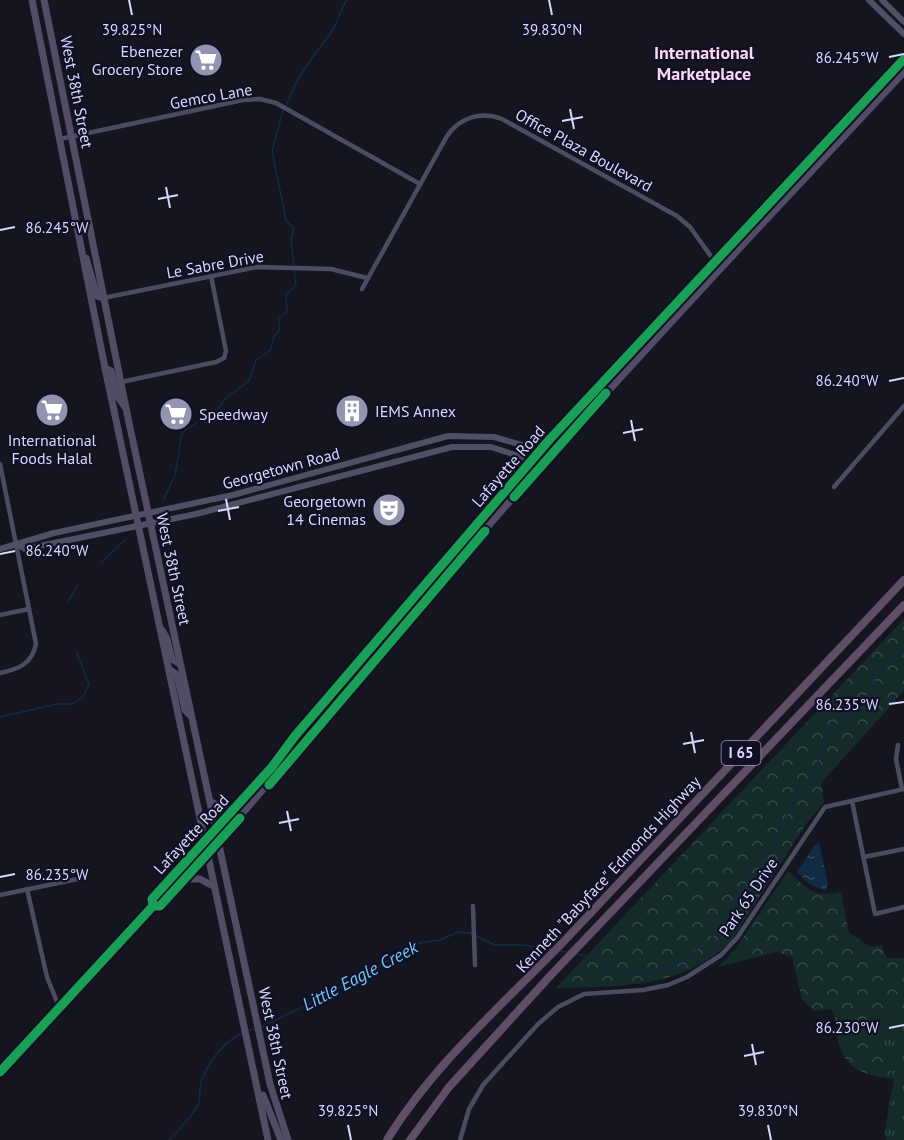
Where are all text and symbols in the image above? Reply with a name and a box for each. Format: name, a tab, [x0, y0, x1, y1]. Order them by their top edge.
text: 39.825°N	[102, 20, 162, 39]
text: 39.830°N	[522, 20, 582, 39]
street label: West 38th Street	[56, 34, 98, 150]
place label: Ebenezer Grocery Store	[92, 41, 184, 79]
district label: International Marketplace	[654, 41, 755, 85]
supermarket icon: Ebenezer Grocery Store	[188, 42, 224, 78]
text: 86.245°W	[816, 48, 879, 67]
street label: Gemco Lane	[168, 79, 254, 113]
street label: Office Plaza Boulevard	[512, 104, 656, 196]
text: 86.245°W	[26, 218, 89, 237]
street label: Le Sabre Drive	[165, 246, 265, 282]
text: 86.240°W	[816, 371, 879, 390]
supermarket icon: International Foods Halal	[34, 392, 70, 428]
building icon: IEMS Annex	[334, 393, 370, 429]
supermarket icon: Speedway	[158, 396, 194, 432]
place label: IEMS Annex	[375, 401, 456, 421]
place label: Speedway	[199, 404, 269, 424]
street label: Lafayette Road	[467, 421, 549, 511]
place label: International Foods Halal	[8, 430, 97, 468]
street label: Georgetown Road	[220, 443, 342, 493]
place label: Georgetown 14 Cinemas	[283, 491, 366, 529]
theatre icon: Georgetown 14 Cinemas	[371, 492, 407, 528]
street label: West 38th Street	[152, 511, 196, 627]
text: 86.240°W	[26, 541, 89, 560]
text: 86.235°W	[816, 695, 879, 714]
road number: I 65	[722, 741, 760, 765]
street label: Kenneth "Babyface" Edmonds Highway	[512, 771, 705, 976]
street label: Lafayette Road	[149, 790, 233, 878]
street label: Park 65 Drive	[714, 854, 782, 940]
text: 86.235°W	[26, 865, 89, 884]
water label: Little Eagle Creek	[298, 935, 422, 1016]
street label: West 38th Street	[254, 985, 298, 1101]
text: 86.230°W	[816, 1018, 879, 1037]
text: 39.825°N	[318, 1101, 378, 1120]
text: 39.830°N	[738, 1101, 798, 1120]

